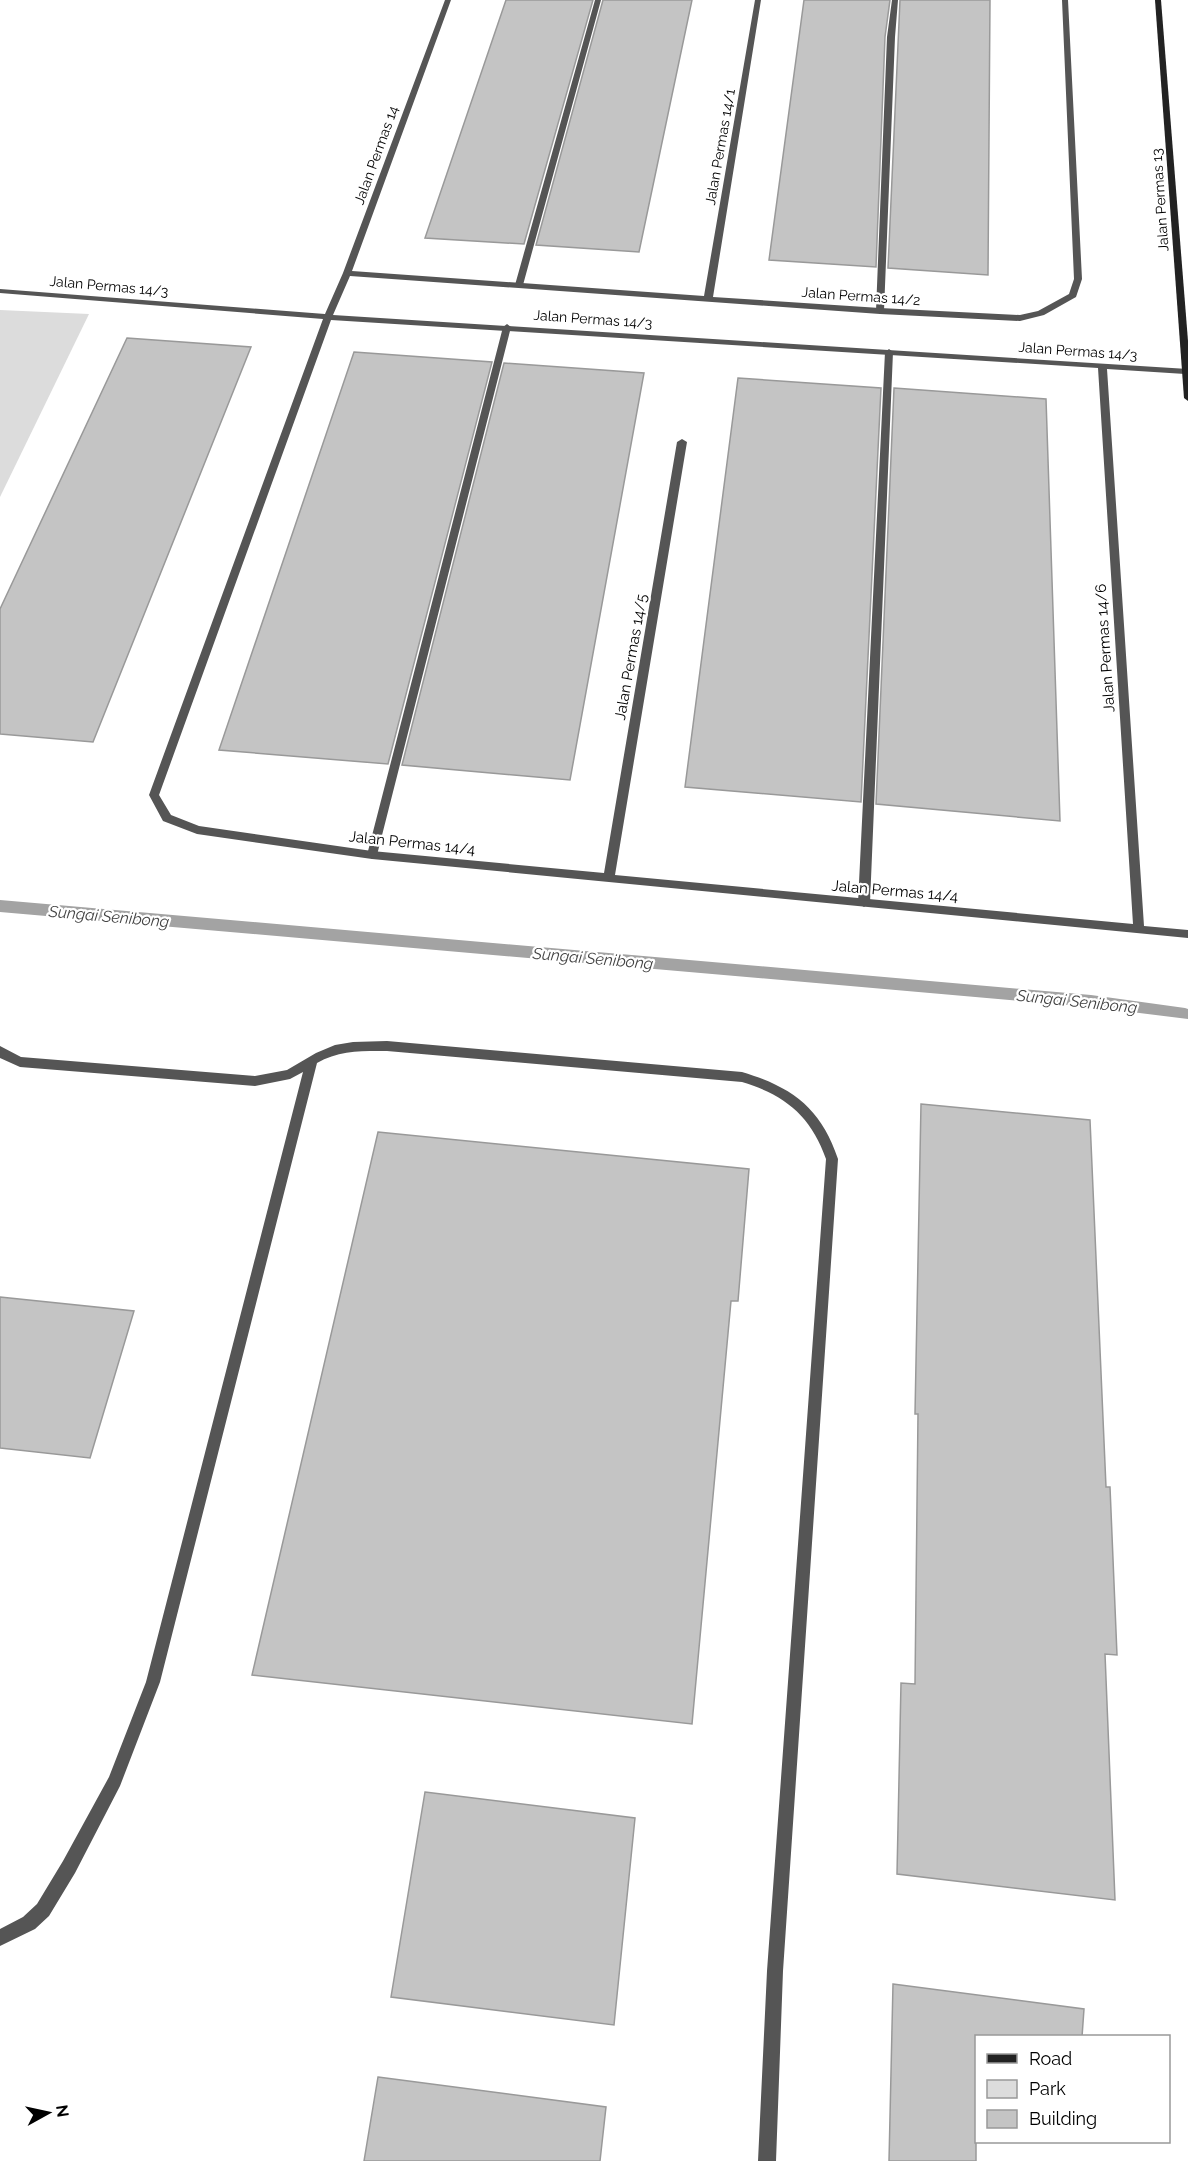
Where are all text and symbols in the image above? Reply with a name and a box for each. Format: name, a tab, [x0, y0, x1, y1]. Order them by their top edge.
street label: Jalan Permas 14/1	[702, 88, 738, 206]
street label: Jalan Permas 14	[351, 103, 401, 206]
street label: Jalan Permas 13	[1148, 148, 1172, 252]
street label: Jalan Permas 14/3	[49, 273, 169, 299]
street label: Jalan Permas 14/2	[801, 284, 921, 308]
street label: Jalan Permas 14/3	[533, 307, 653, 331]
street label: Jalan Permas 14/3	[1018, 339, 1138, 363]
street label: Jalan Permas 14/6	[1092, 583, 1118, 713]
street label: Jalan Permas 14/5	[611, 593, 651, 721]
street label: Jalan Permas 14/4	[348, 827, 476, 859]
street label: Jalan Permas 14/4	[831, 877, 959, 905]
water label: Sungai Senibong	[47, 902, 171, 931]
water label: Sungai Senibong	[531, 944, 655, 973]
water label: Sungai Senibong	[1015, 986, 1139, 1017]
legend	[975, 2035, 1170, 2143]
text: Road	[1029, 2048, 1072, 2069]
text: Park	[1029, 2078, 1066, 2099]
north arrow	[18, 2083, 78, 2143]
text: N	[52, 2104, 73, 2118]
text: Building	[1029, 2108, 1097, 2129]

